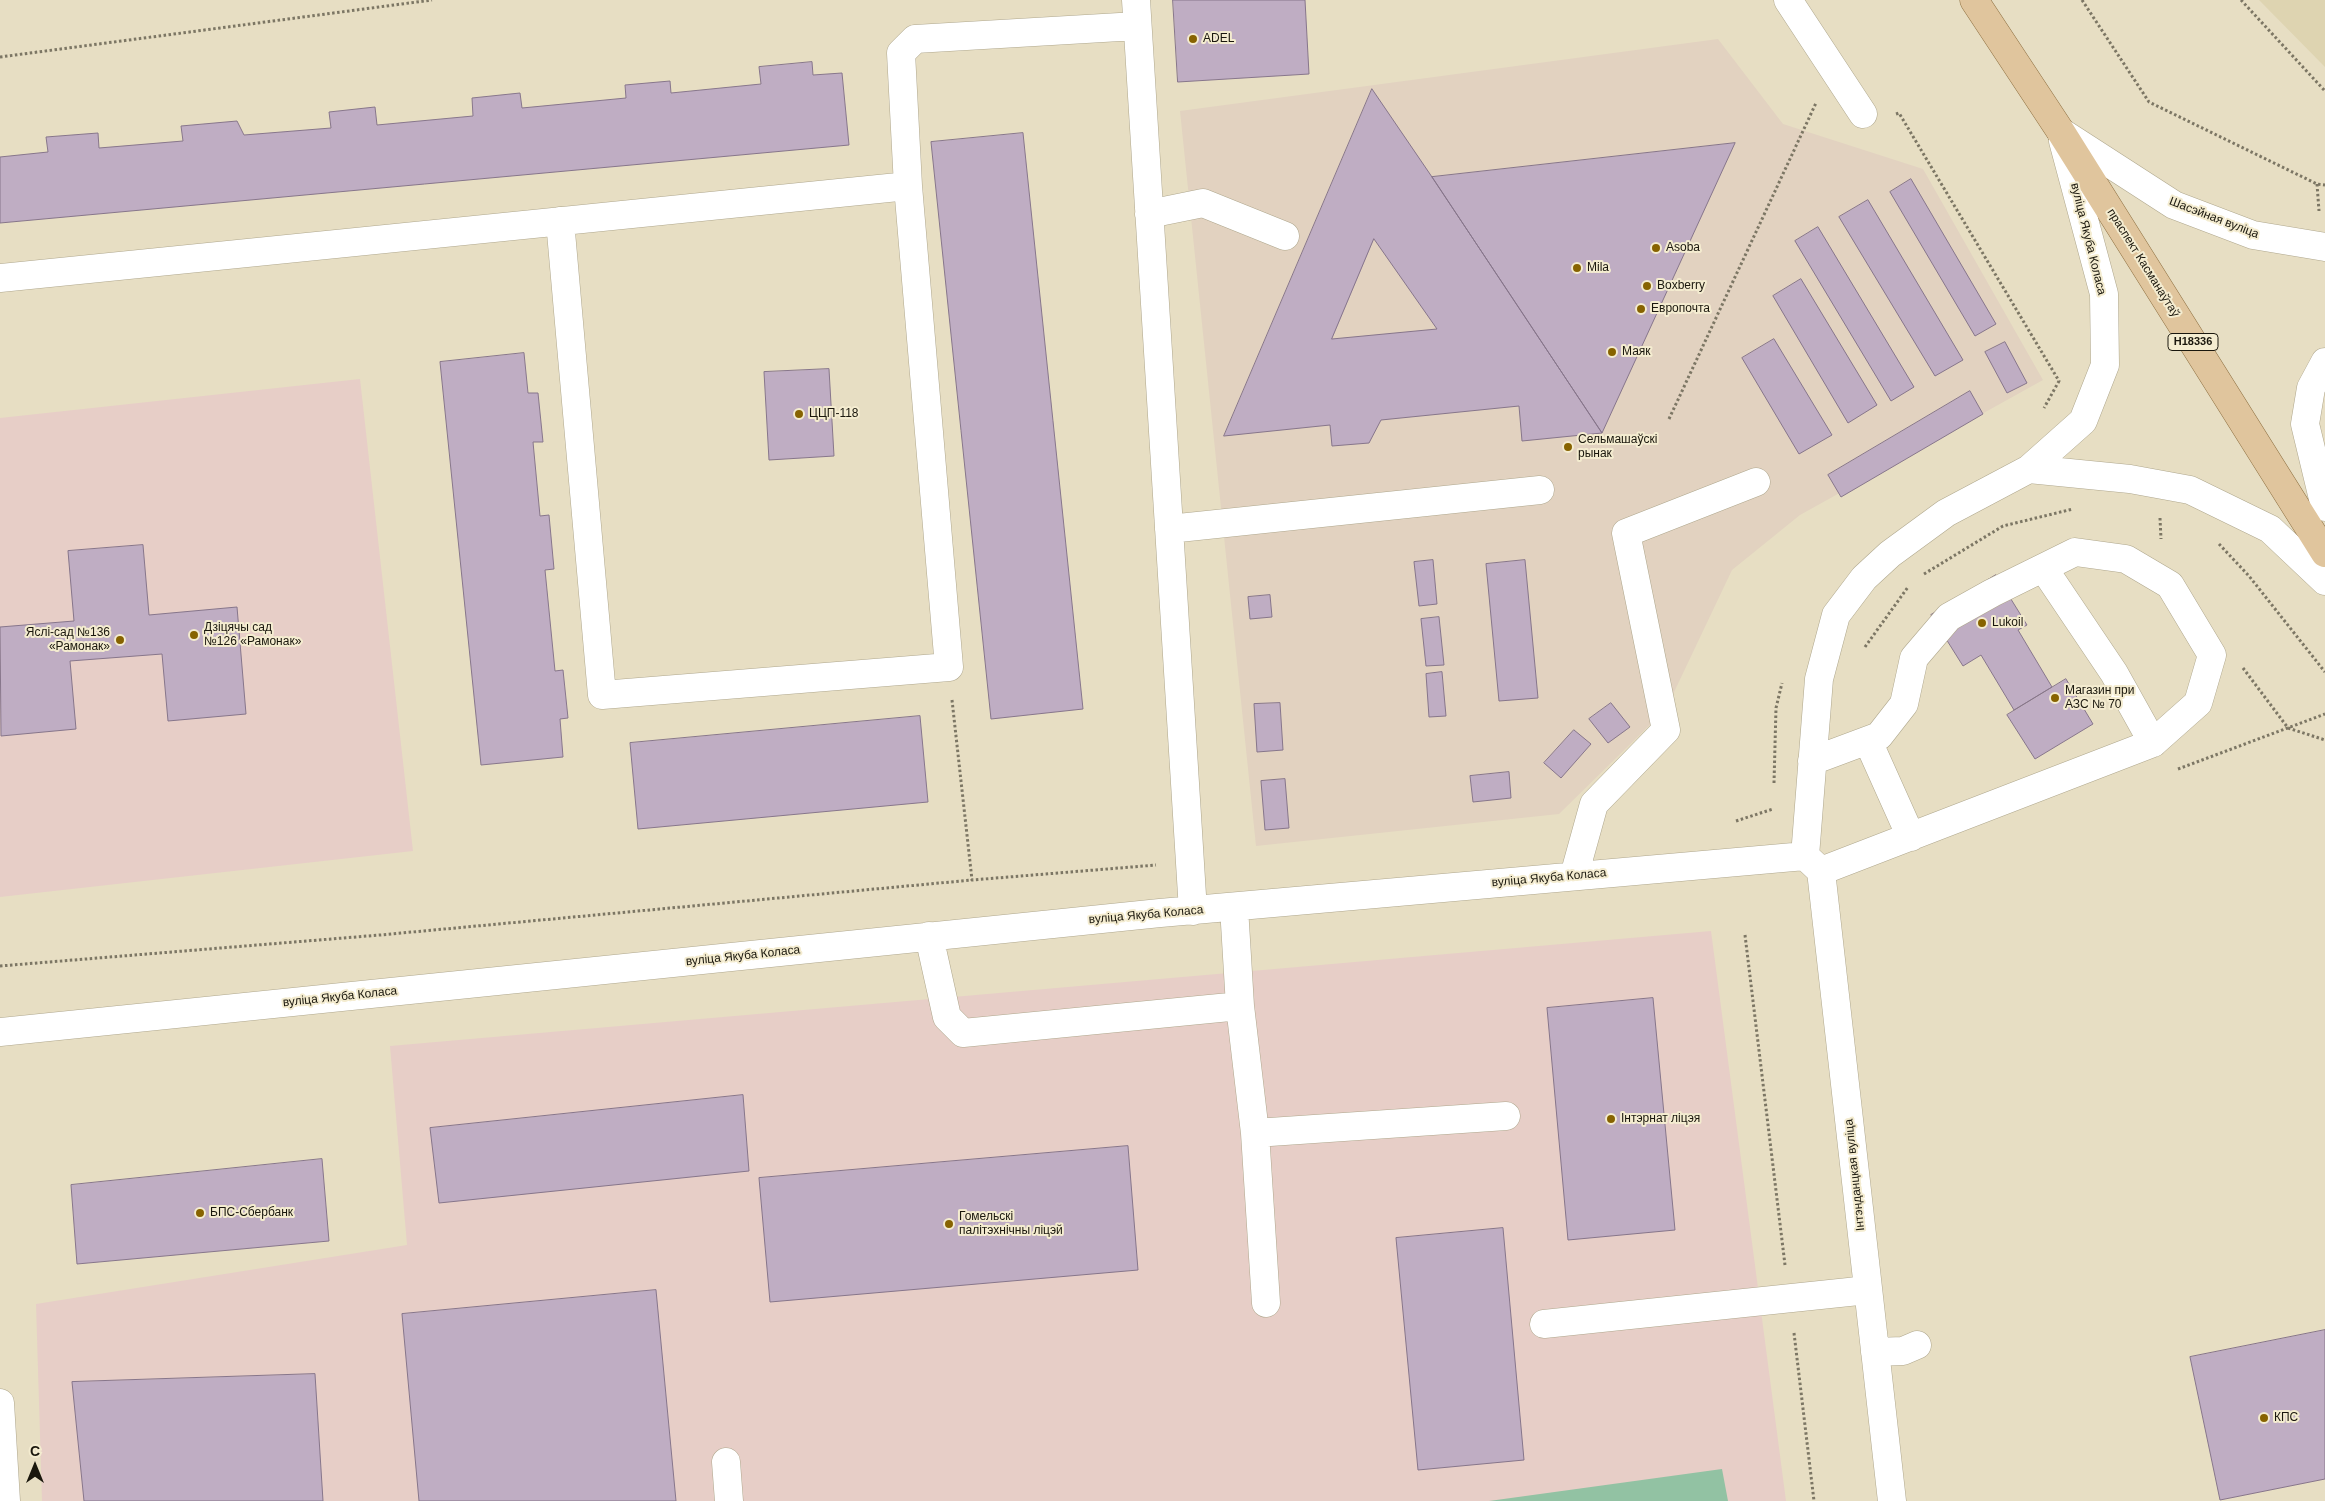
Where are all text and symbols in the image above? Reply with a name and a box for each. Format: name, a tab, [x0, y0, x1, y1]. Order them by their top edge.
place label: ADEL	[1203, 32, 1234, 46]
marker: ADEL	[1187, 33, 1199, 45]
street label: вуліца Якуба Коласа	[2067, 181, 2109, 297]
street label: Шасэйная вуліца	[2167, 194, 2261, 242]
street label: праспект Касманаўтаў	[2104, 206, 2182, 320]
place label: Asoba	[1666, 241, 1700, 255]
marker: Asoba	[1650, 242, 1662, 254]
place label: Mila	[1587, 261, 1609, 275]
marker: Mila	[1571, 262, 1583, 274]
place label: Boxberry	[1657, 279, 1705, 293]
marker: Boxberry	[1641, 280, 1653, 292]
place label: Европочта	[1651, 302, 1710, 316]
marker: Европочта	[1635, 303, 1647, 315]
road number: Н18336	[2168, 334, 2218, 351]
place label: Маяк	[1622, 345, 1651, 359]
marker: Маяк	[1606, 346, 1618, 358]
place label: ЦЦП-118	[809, 407, 859, 421]
marker: ЦЦП-118	[793, 408, 805, 420]
place label: Сельмашаўскі рынак	[1578, 433, 1657, 461]
marker: Сельмашаўскі рынак	[1562, 441, 1574, 453]
place label: Lukoil	[1992, 616, 2023, 630]
marker: Lukoil	[1976, 617, 1988, 629]
place label: Дзіцячы сад №126 «Рамонак»	[204, 621, 301, 649]
place label: Яслі-сад №136 «Рамонак»	[26, 626, 110, 654]
marker: Дзіцячы сад №126 «Рамонак»	[188, 629, 200, 641]
marker: Яслі-сад №136 «Рамонак»	[114, 634, 126, 646]
place label: Магазин при АЗС № 70	[2065, 684, 2134, 712]
marker: Магазин при АЗС № 70	[2049, 692, 2061, 704]
street label: вуліца Якуба Коласа	[1491, 866, 1607, 890]
street label: вуліца Якуба Коласа	[1088, 903, 1204, 927]
street label: вуліца Якуба Коласа	[685, 943, 801, 969]
street label: вуліца Якуба Коласа	[282, 984, 398, 1010]
place label: Інтэрнат ліцэя	[1621, 1112, 1700, 1126]
marker: Інтэрнат ліцэя	[1605, 1113, 1617, 1125]
street label: Інтэнданцкая вуліца	[1842, 1118, 1868, 1232]
place label: БПС-Сбербанк	[210, 1206, 293, 1220]
marker: БПС-Сбербанк	[194, 1207, 206, 1219]
place label: Гомельскі палітэхнічны ліцэй	[959, 1210, 1063, 1238]
marker: Гомельскі палітэхнічны ліцэй	[943, 1218, 955, 1230]
place label: КПС	[2274, 1411, 2298, 1425]
marker: КПС	[2258, 1412, 2270, 1424]
north arrow	[10, 1441, 60, 1491]
text: С	[30, 1443, 40, 1459]

